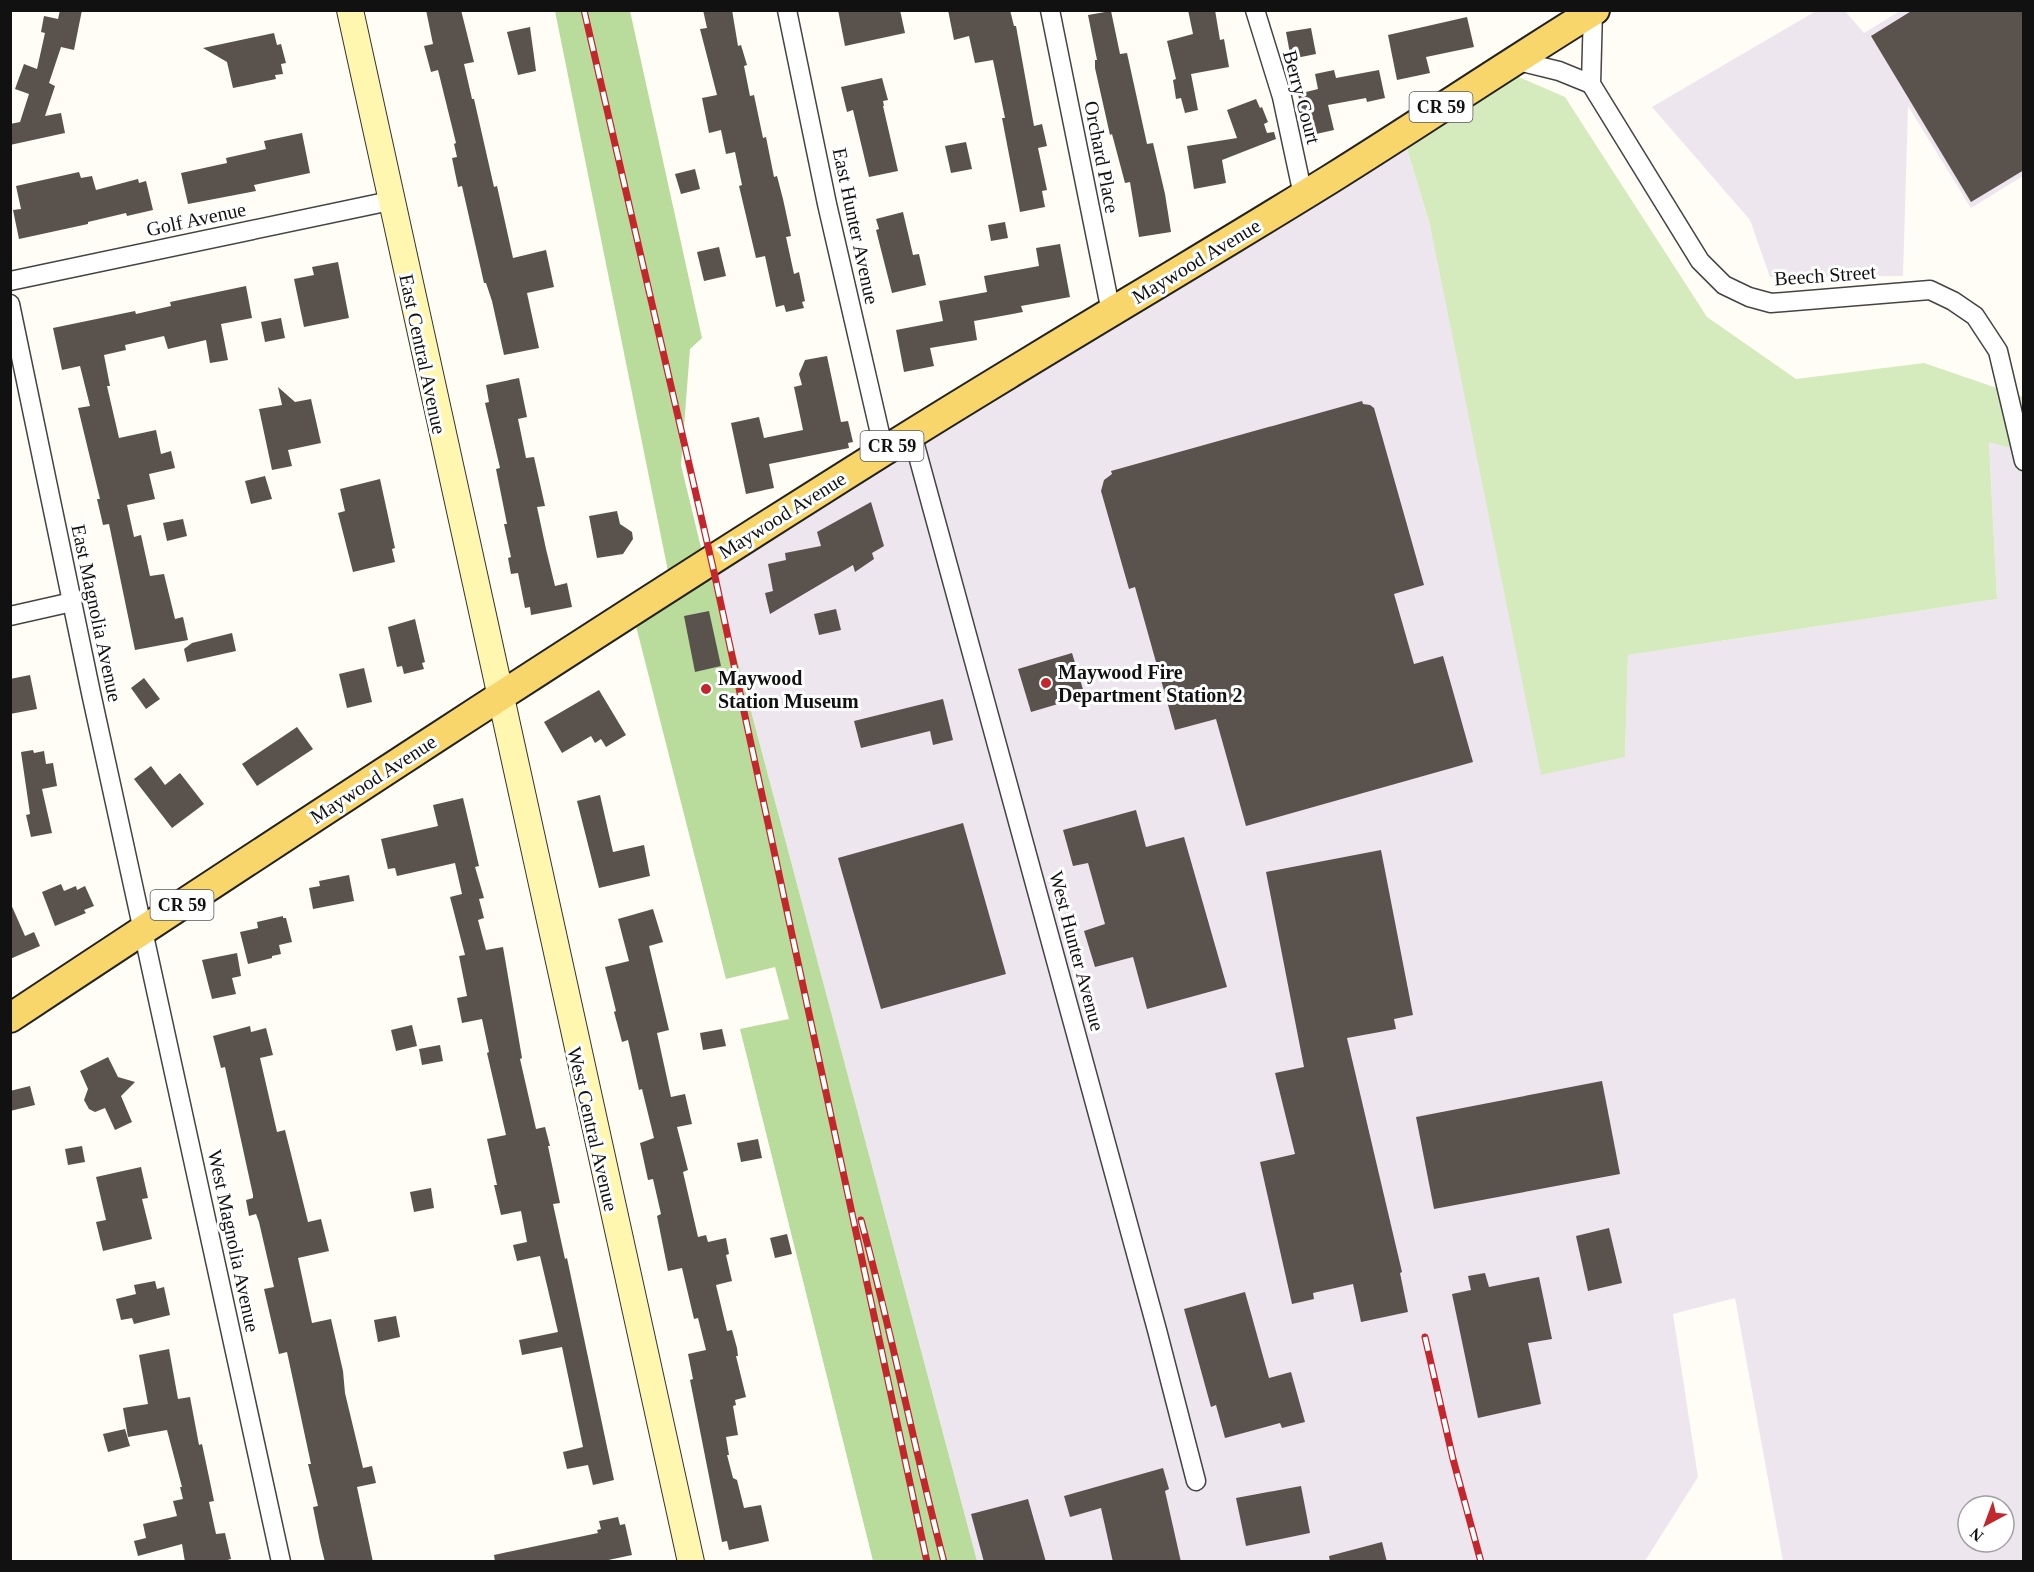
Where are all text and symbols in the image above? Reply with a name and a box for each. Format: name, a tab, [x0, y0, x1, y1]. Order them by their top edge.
street label: Berry Court	[1278, 48, 1325, 147]
road number: CR 59	[1410, 92, 1472, 122]
street label: Orchard Place	[1080, 99, 1124, 215]
street label: East Hunter Avenue	[829, 146, 883, 306]
street label: Golf Avenue	[144, 198, 248, 240]
street label: Maywood Avenue	[1128, 214, 1265, 309]
street label: Beech Street	[1774, 260, 1877, 290]
street label: East Central Avenue	[395, 272, 451, 436]
road number: CR 59	[860, 431, 924, 461]
street label: Maywood Avenue	[714, 467, 850, 564]
street label: East Magnolia Avenue	[66, 522, 127, 704]
place label: Maywood Fire Department Station 2	[1058, 661, 1242, 707]
place label: Maywood Station Museum	[718, 667, 859, 712]
marker: Maywood Fire Department Station 2	[1039, 676, 1053, 690]
marker: Maywood Station Museum	[699, 682, 713, 696]
street label: Maywood Avenue	[306, 730, 441, 829]
street label: West Hunter Avenue	[1045, 869, 1109, 1033]
road number: CR 59	[150, 890, 213, 920]
street label: West Central Avenue	[563, 1045, 623, 1213]
street label: West Magnolia Avenue	[203, 1148, 264, 1334]
north arrow	[1956, 1494, 2016, 1554]
text: N	[1966, 1524, 1986, 1545]

